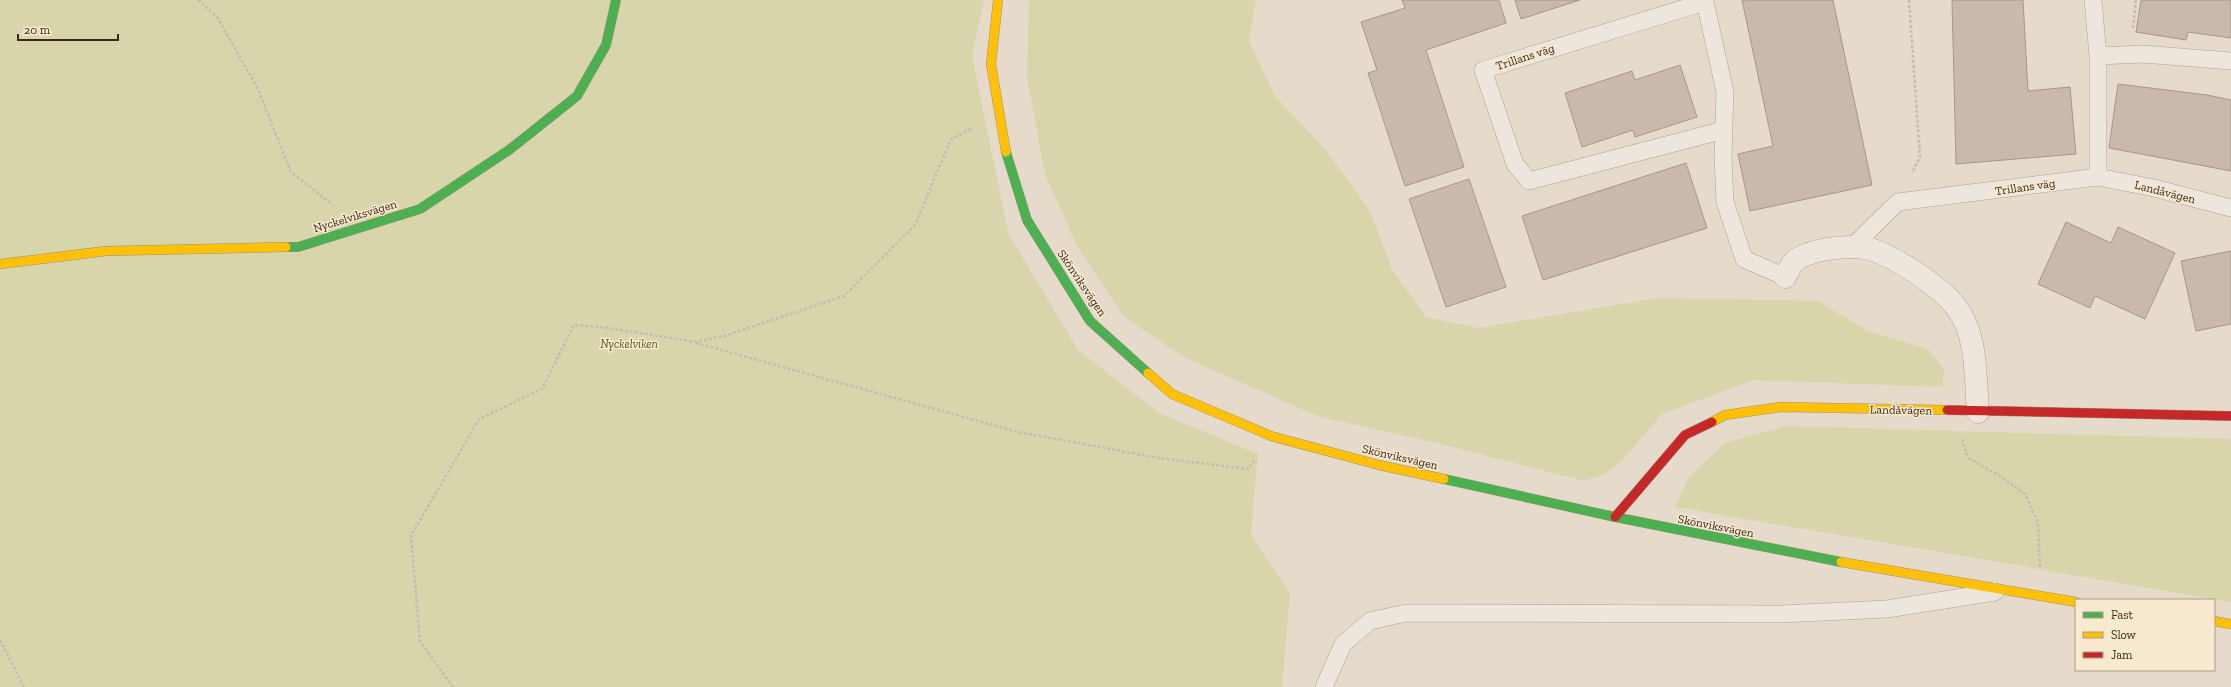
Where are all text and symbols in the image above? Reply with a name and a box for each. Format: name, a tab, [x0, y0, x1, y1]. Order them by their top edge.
scale bar	[18, 16, 118, 42]
text: 20 m	[24, 23, 51, 37]
street label: Trillans väg	[1494, 41, 1557, 73]
street label: Trillans väg	[1994, 176, 2057, 198]
street label: Landåvägen	[2133, 178, 2197, 206]
street label: Nyckelviksvägen	[312, 197, 399, 235]
street label: Skönviksvägen	[1055, 247, 1109, 319]
park label: Nyckelviken	[600, 337, 658, 351]
street label: Landåvägen	[1870, 402, 1932, 418]
street label: Skönviksvägen	[1361, 442, 1439, 473]
street label: Skönviksvägen	[1677, 512, 1755, 540]
legend	[2075, 599, 2215, 671]
text: Fast	[2111, 608, 2134, 622]
text: Slow	[2111, 628, 2137, 642]
text: Jam	[2111, 648, 2133, 662]

